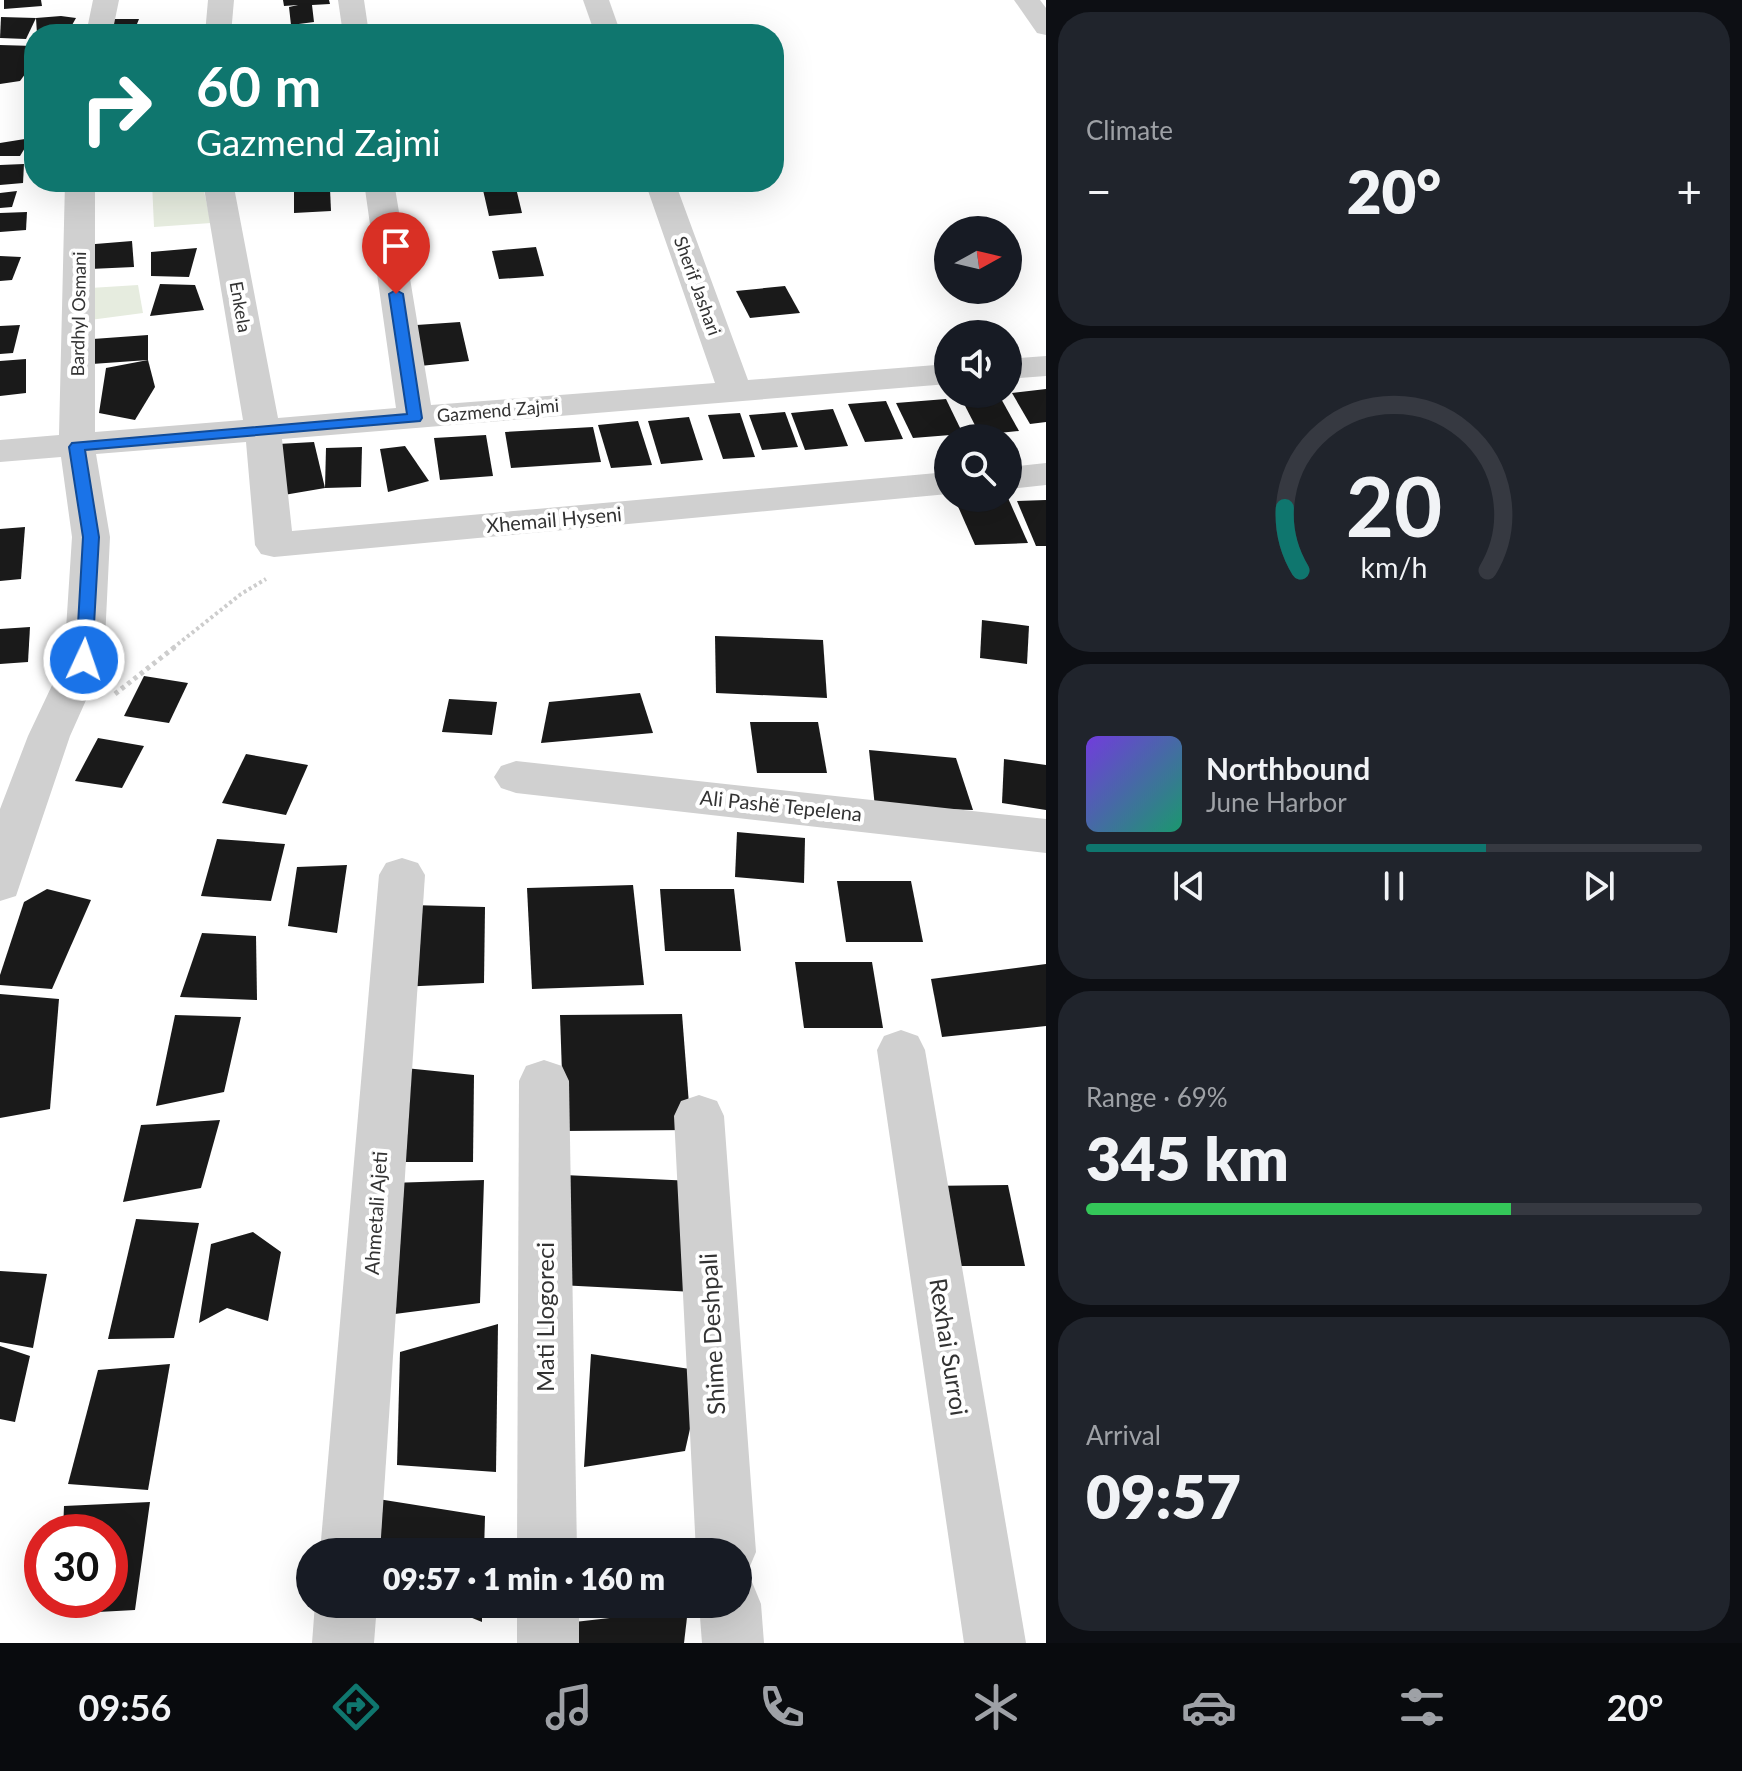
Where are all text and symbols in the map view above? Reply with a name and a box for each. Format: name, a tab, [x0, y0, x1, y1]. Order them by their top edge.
text: 60 m	[196, 52, 321, 119]
icon: right	[64, 56, 168, 160]
text: Climate	[1086, 114, 1173, 146]
text: Gazmend Zajmi	[196, 120, 441, 164]
text: 20°	[1347, 155, 1441, 227]
text: −	[1086, 165, 1112, 217]
text: +	[1676, 165, 1702, 217]
pin	[362, 212, 430, 294]
north arrow	[934, 216, 1022, 304]
map controls	[934, 216, 1022, 512]
icon: arrive	[374, 224, 418, 268]
street label: Sherif Jashari	[670, 233, 726, 338]
street label: Bardhyl Osmani	[66, 251, 90, 377]
street label: Enkela	[226, 280, 256, 334]
button: sound	[934, 320, 1022, 408]
street label: Gazmend Zajmi	[436, 394, 560, 426]
button: search	[934, 424, 1022, 512]
text: 20	[1346, 455, 1442, 555]
street label: Xhemail Hyseni	[485, 501, 623, 537]
text: km/h	[1361, 550, 1427, 584]
position arrow	[42, 618, 126, 702]
text: Northbound	[1206, 750, 1370, 786]
street label: Ali Pashë Tepelena	[699, 785, 863, 825]
text: June Harbor	[1206, 786, 1347, 818]
icon: previous	[1167, 864, 1211, 908]
icon: pause	[1372, 864, 1416, 908]
icon: next	[1577, 864, 1621, 908]
text: Range · 69%	[1086, 1081, 1228, 1113]
text: 345 km	[1086, 1122, 1289, 1194]
street label: Ahmetali Ajeti	[359, 1150, 391, 1276]
street label: Mati Llogoreci	[530, 1242, 559, 1392]
street label: Shime Deshpali	[693, 1252, 730, 1416]
street label: Rexhai Surroi	[924, 1276, 975, 1417]
text: Arrival	[1086, 1419, 1161, 1451]
text: 09:57	[1086, 1460, 1241, 1532]
speed limit sign: 30	[24, 1514, 128, 1618]
text: 09:57 · 1 min · 160 m	[383, 1560, 665, 1596]
icon: directions	[328, 1679, 384, 1735]
icon: music	[541, 1679, 597, 1735]
icon: phone	[754, 1679, 810, 1735]
icon: climate	[968, 1679, 1024, 1735]
icon: car	[1181, 1679, 1237, 1735]
icon: filters	[1394, 1679, 1450, 1735]
text: 09:56	[79, 1685, 171, 1729]
text: 20°	[1607, 1685, 1663, 1729]

